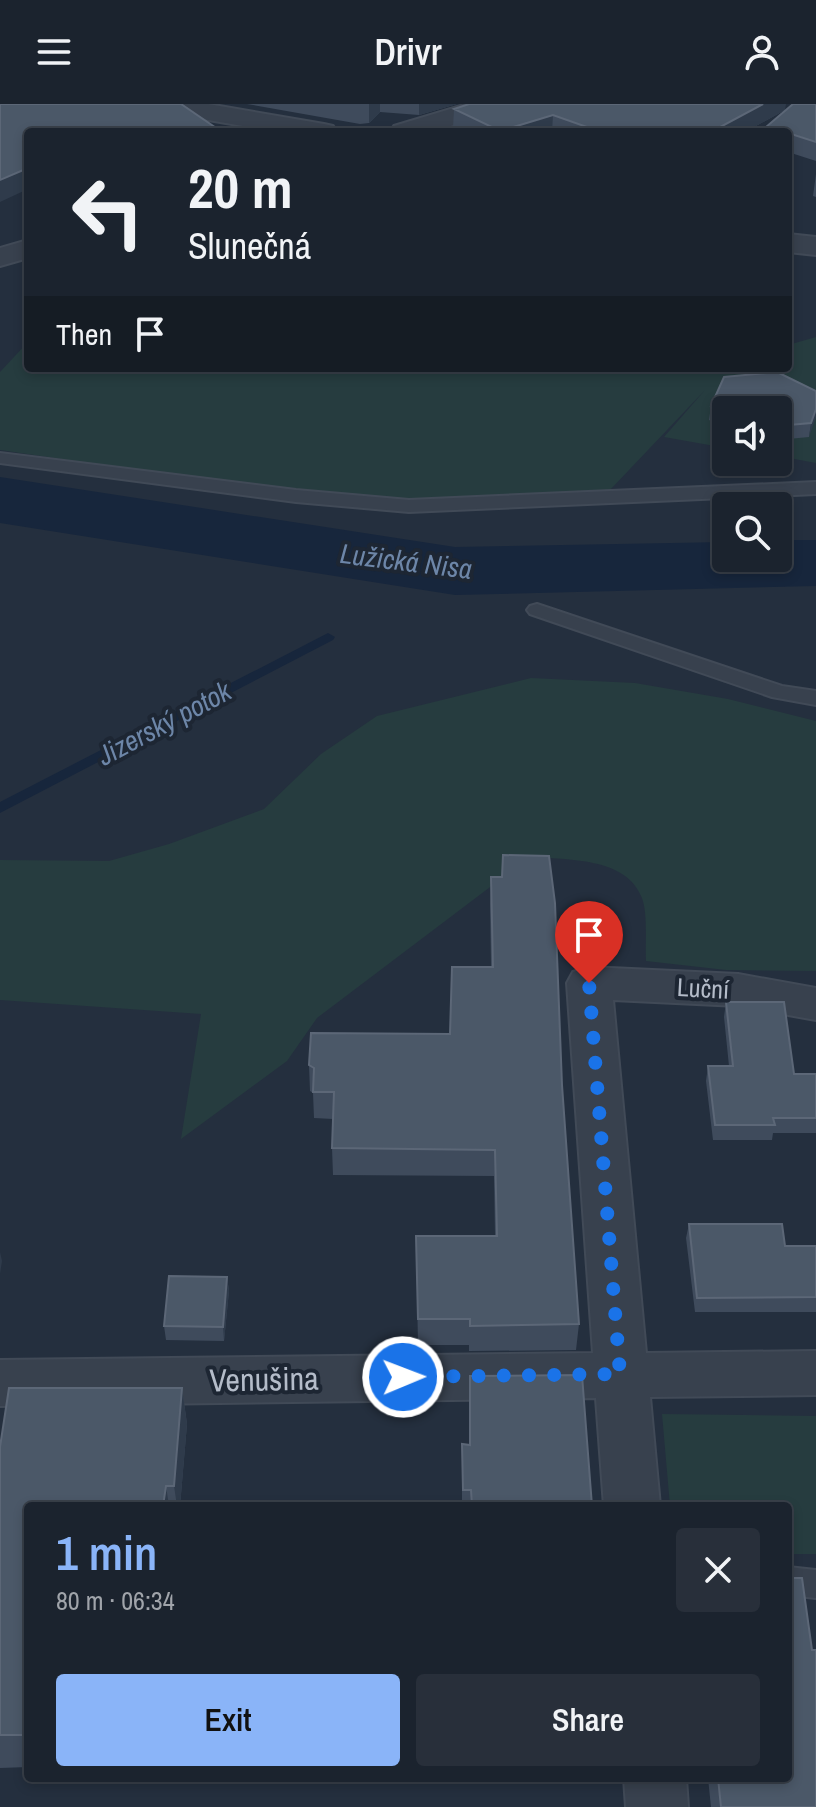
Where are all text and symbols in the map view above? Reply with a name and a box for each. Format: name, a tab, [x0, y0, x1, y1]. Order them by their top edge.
text: Drivr	[374, 28, 442, 76]
icon: menu	[32, 30, 76, 74]
icon: person	[740, 30, 784, 74]
text: 20 m	[188, 150, 293, 225]
icon: left	[56, 160, 160, 264]
text: Slunečná	[188, 222, 311, 270]
icon: arrive	[128, 312, 172, 356]
text: Then	[56, 314, 112, 354]
map controls	[712, 396, 792, 572]
button: sound	[712, 396, 792, 476]
button: search	[712, 492, 792, 572]
water label: Lužická Nisa	[338, 534, 474, 588]
water label: Jizerský potok	[89, 671, 239, 775]
pin	[555, 901, 623, 983]
icon: arrive	[567, 913, 611, 957]
street label: Luční	[676, 969, 731, 1007]
position arrow	[361, 1335, 445, 1419]
street label: Venušina	[209, 1357, 319, 1401]
text: 1 min	[56, 1520, 157, 1585]
button: close	[676, 1528, 760, 1612]
text: 80 m · 06:34	[56, 1583, 175, 1618]
button: Exit	[56, 1674, 400, 1766]
button: Share	[416, 1674, 760, 1766]

